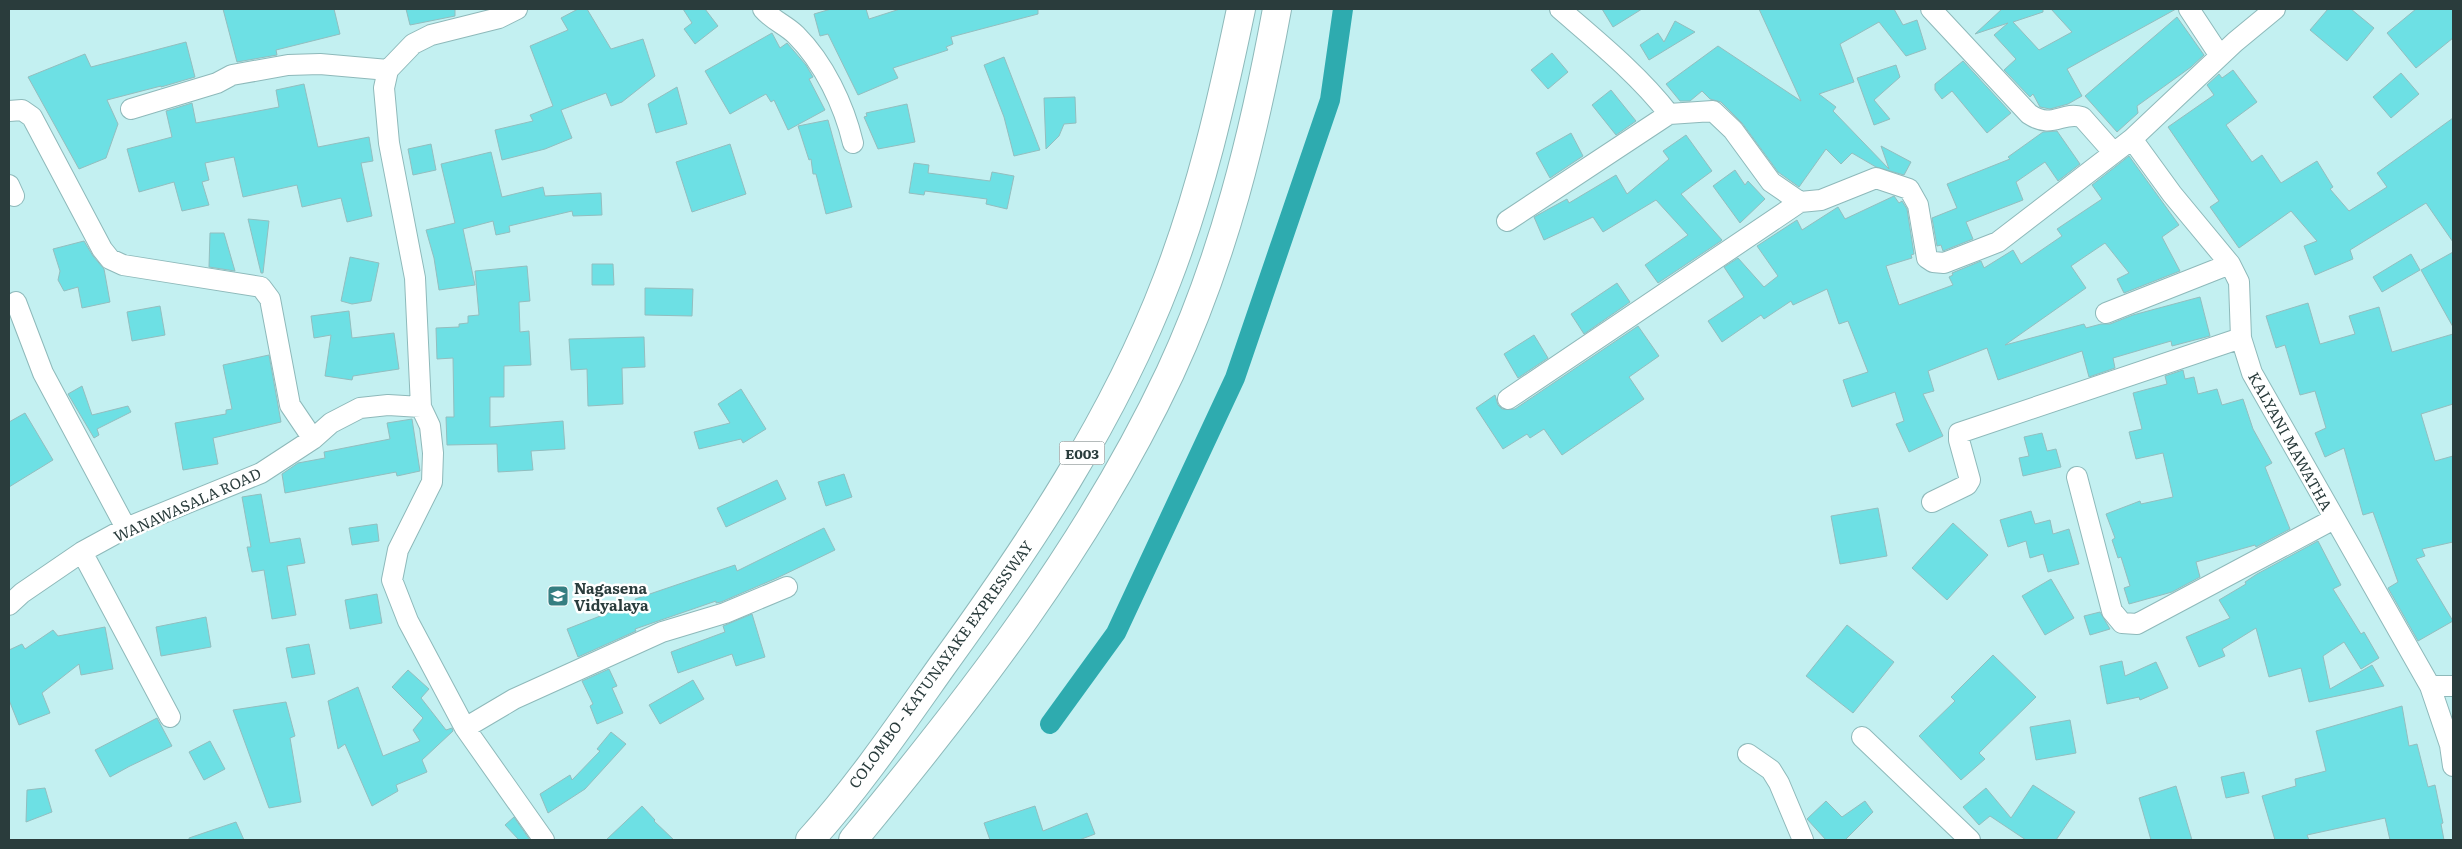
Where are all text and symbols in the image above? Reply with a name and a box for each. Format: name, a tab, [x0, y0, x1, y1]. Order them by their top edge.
street label: KALYANI MAWATHA	[2243, 367, 2339, 515]
road number: E003	[1060, 442, 1104, 464]
street label: WANAWASALA ROAD	[109, 461, 265, 547]
street label: COLOMBO - KATUNAYAKE EXPRESSWAY	[842, 535, 1038, 793]
place label: Nagasena Vidyalaya	[574, 576, 649, 616]
school or university icon: Nagasena Vidyalaya	[546, 584, 570, 608]

